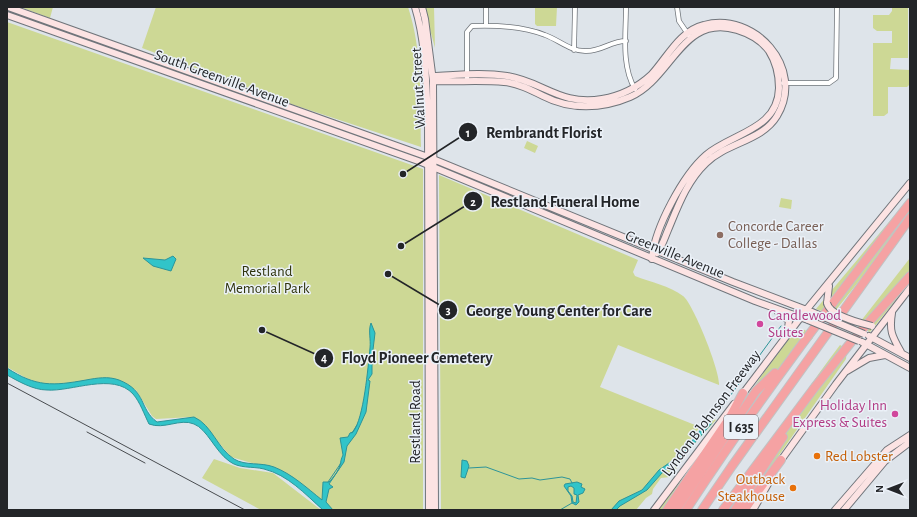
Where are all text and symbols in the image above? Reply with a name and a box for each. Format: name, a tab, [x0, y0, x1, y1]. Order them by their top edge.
street label: South Greenville Avenue	[152, 47, 291, 110]
street label: Walnut Street	[409, 47, 428, 129]
callout: Rembrandt Florist	[458, 118, 610, 146]
text: Rembrandt Florist	[486, 125, 603, 141]
text: 1	[466, 127, 470, 139]
callout: Restland Funeral Home	[463, 187, 647, 215]
text: Restland Funeral Home	[491, 194, 640, 210]
text: 2	[470, 196, 476, 208]
place label: Concorde Career College - Dallas	[728, 219, 824, 251]
street label: Greenville Avenue	[623, 228, 727, 281]
marker: Concorde Career College - Dallas	[715, 230, 725, 240]
park label: Restland Memorial Park	[224, 264, 310, 296]
callout: George Young Center for Care	[438, 296, 660, 324]
text: George Young Center for Care	[466, 303, 652, 319]
text: 3	[445, 304, 451, 316]
place label: Candlewood Suites	[768, 308, 841, 340]
marker: Candlewood Suites	[755, 319, 765, 329]
callout: Floyd Pioneer Cemetery	[314, 344, 501, 372]
street label: Lyndon B Johnson Freeway	[659, 347, 764, 479]
text: Floyd Pioneer Cemetery	[341, 350, 493, 367]
text: 4	[321, 352, 327, 364]
street label: Restland Road	[408, 380, 423, 464]
place label: Holiday Inn Express & Suites	[792, 398, 887, 430]
marker: Holiday Inn Express & Suites	[890, 409, 900, 419]
road number: I 635	[724, 415, 758, 439]
place label: Red Lobster	[825, 449, 893, 464]
marker: Red Lobster	[812, 451, 822, 461]
north arrow	[869, 469, 909, 509]
place label: Outback Steakhouse	[717, 472, 785, 504]
marker: Outback Steakhouse	[788, 483, 798, 493]
text: N	[874, 485, 885, 493]

